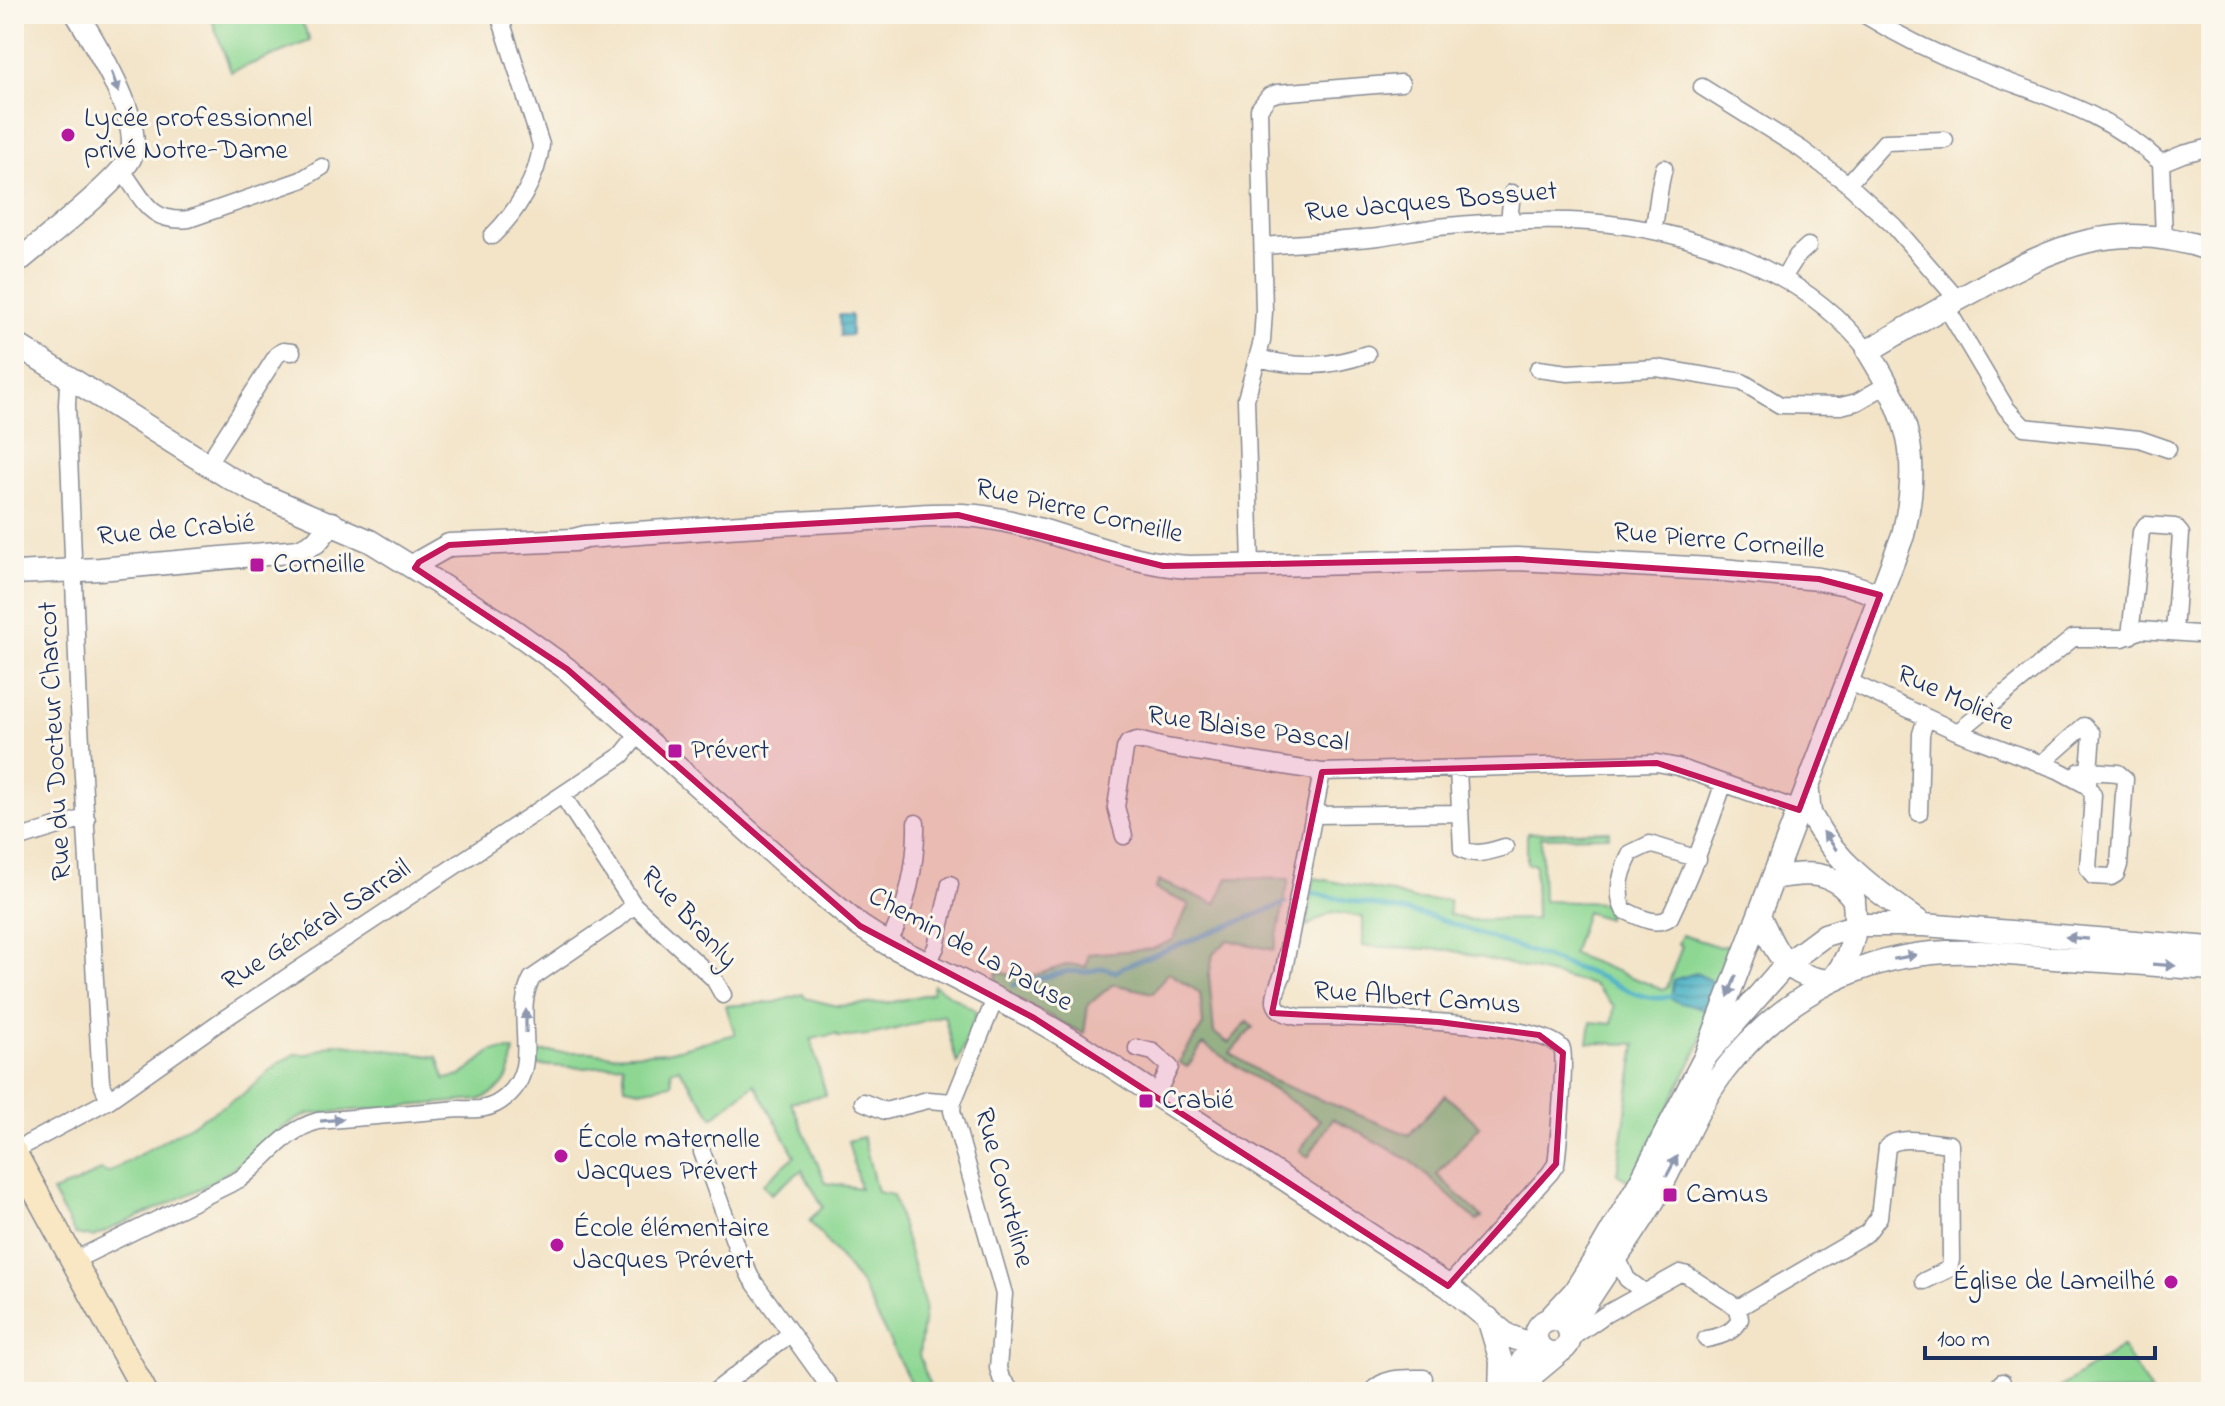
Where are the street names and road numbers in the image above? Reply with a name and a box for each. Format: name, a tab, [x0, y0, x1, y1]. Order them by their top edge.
street label: Rue Jacques Bossuet	[1303, 172, 1559, 234]
street label: Rue Pierre Corneille	[971, 468, 1187, 556]
street label: Rue de Crabié	[96, 504, 257, 558]
street label: Rue Pierre Corneille	[1612, 512, 1827, 572]
street label: Rue du Docteur Charcot	[28, 600, 84, 882]
street label: Rue Molière	[1889, 655, 2021, 743]
street label: Rue Blaise Pascal	[1145, 696, 1351, 764]
street label: Rue Général Sarrail	[214, 849, 420, 1003]
street label: Rue Branly	[629, 857, 747, 979]
street label: Chemin de La Pause	[860, 877, 1080, 1024]
street label: Rue Albert Camus	[1312, 971, 1522, 1027]
street label: Rue Courteline	[962, 1104, 1044, 1273]

